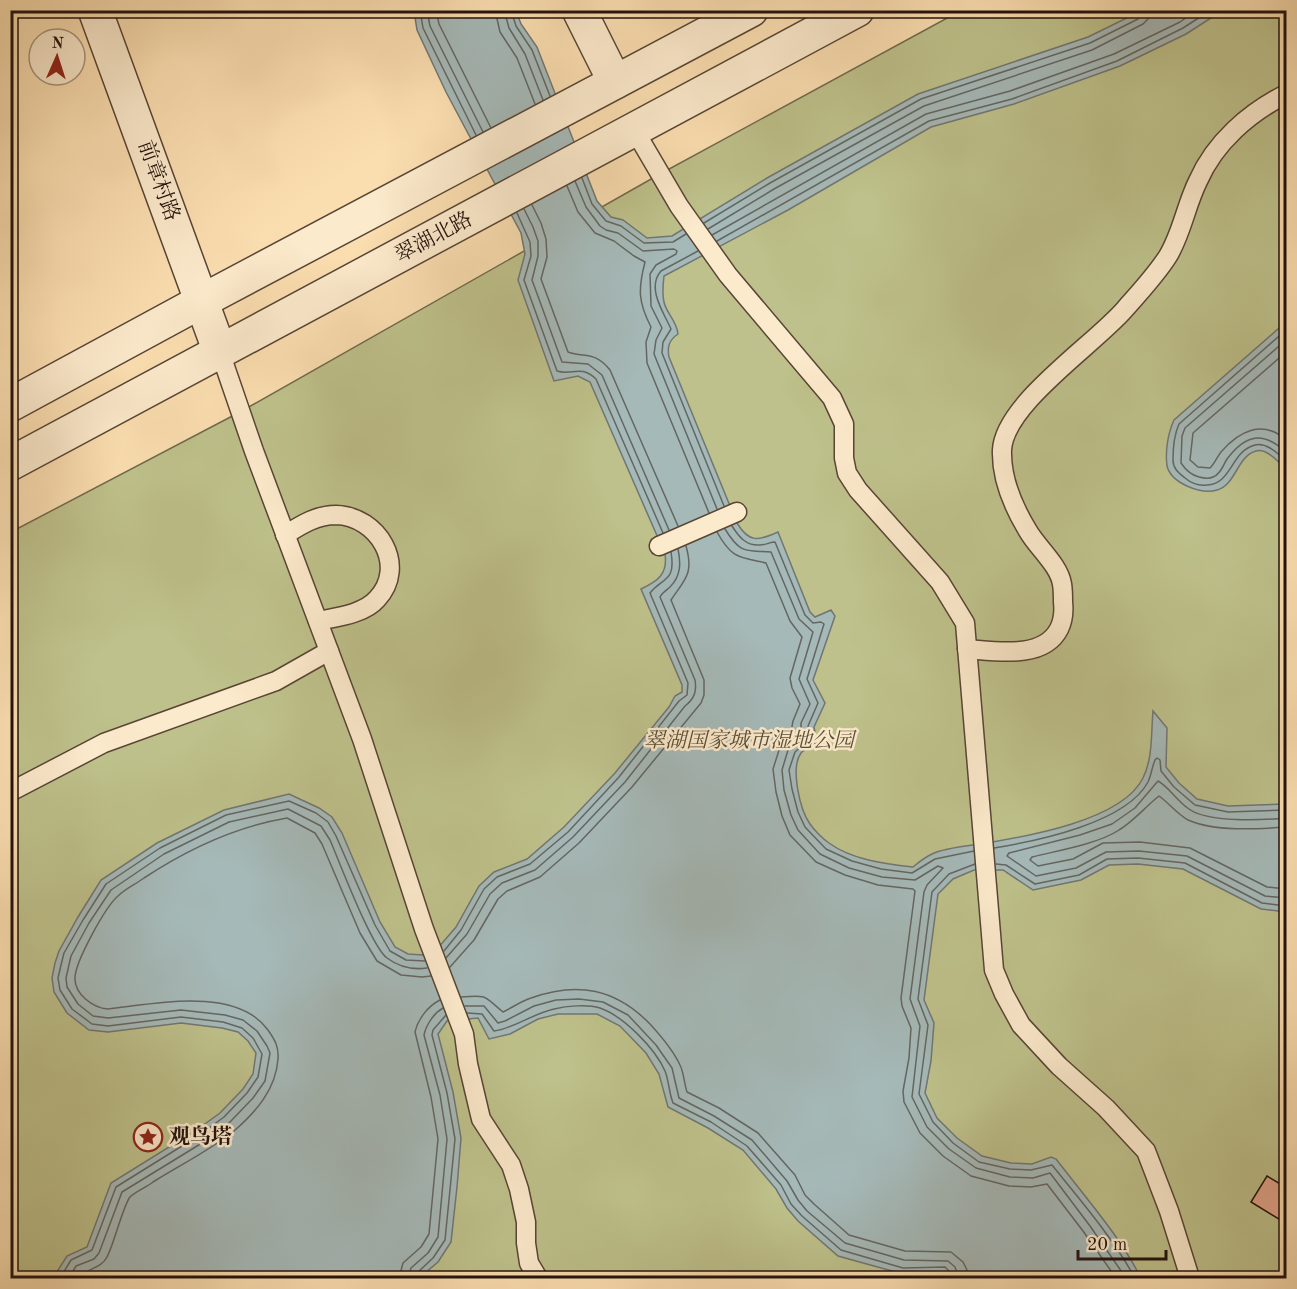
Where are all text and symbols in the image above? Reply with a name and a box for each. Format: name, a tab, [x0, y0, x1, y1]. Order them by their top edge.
north arrow	[27, 27, 87, 87]
text: N	[51, 36, 65, 52]
street label: 前章村路	[134, 137, 185, 224]
street label: 翠湖北路	[391, 207, 476, 267]
park label: 翠湖国家城市湿地公园	[644, 729, 857, 752]
place icon: 观鸟塔	[132, 1121, 164, 1153]
place label: 观鸟塔	[169, 1125, 232, 1148]
scale bar	[1078, 1223, 1166, 1261]
text: 20 m	[1087, 1236, 1127, 1254]

